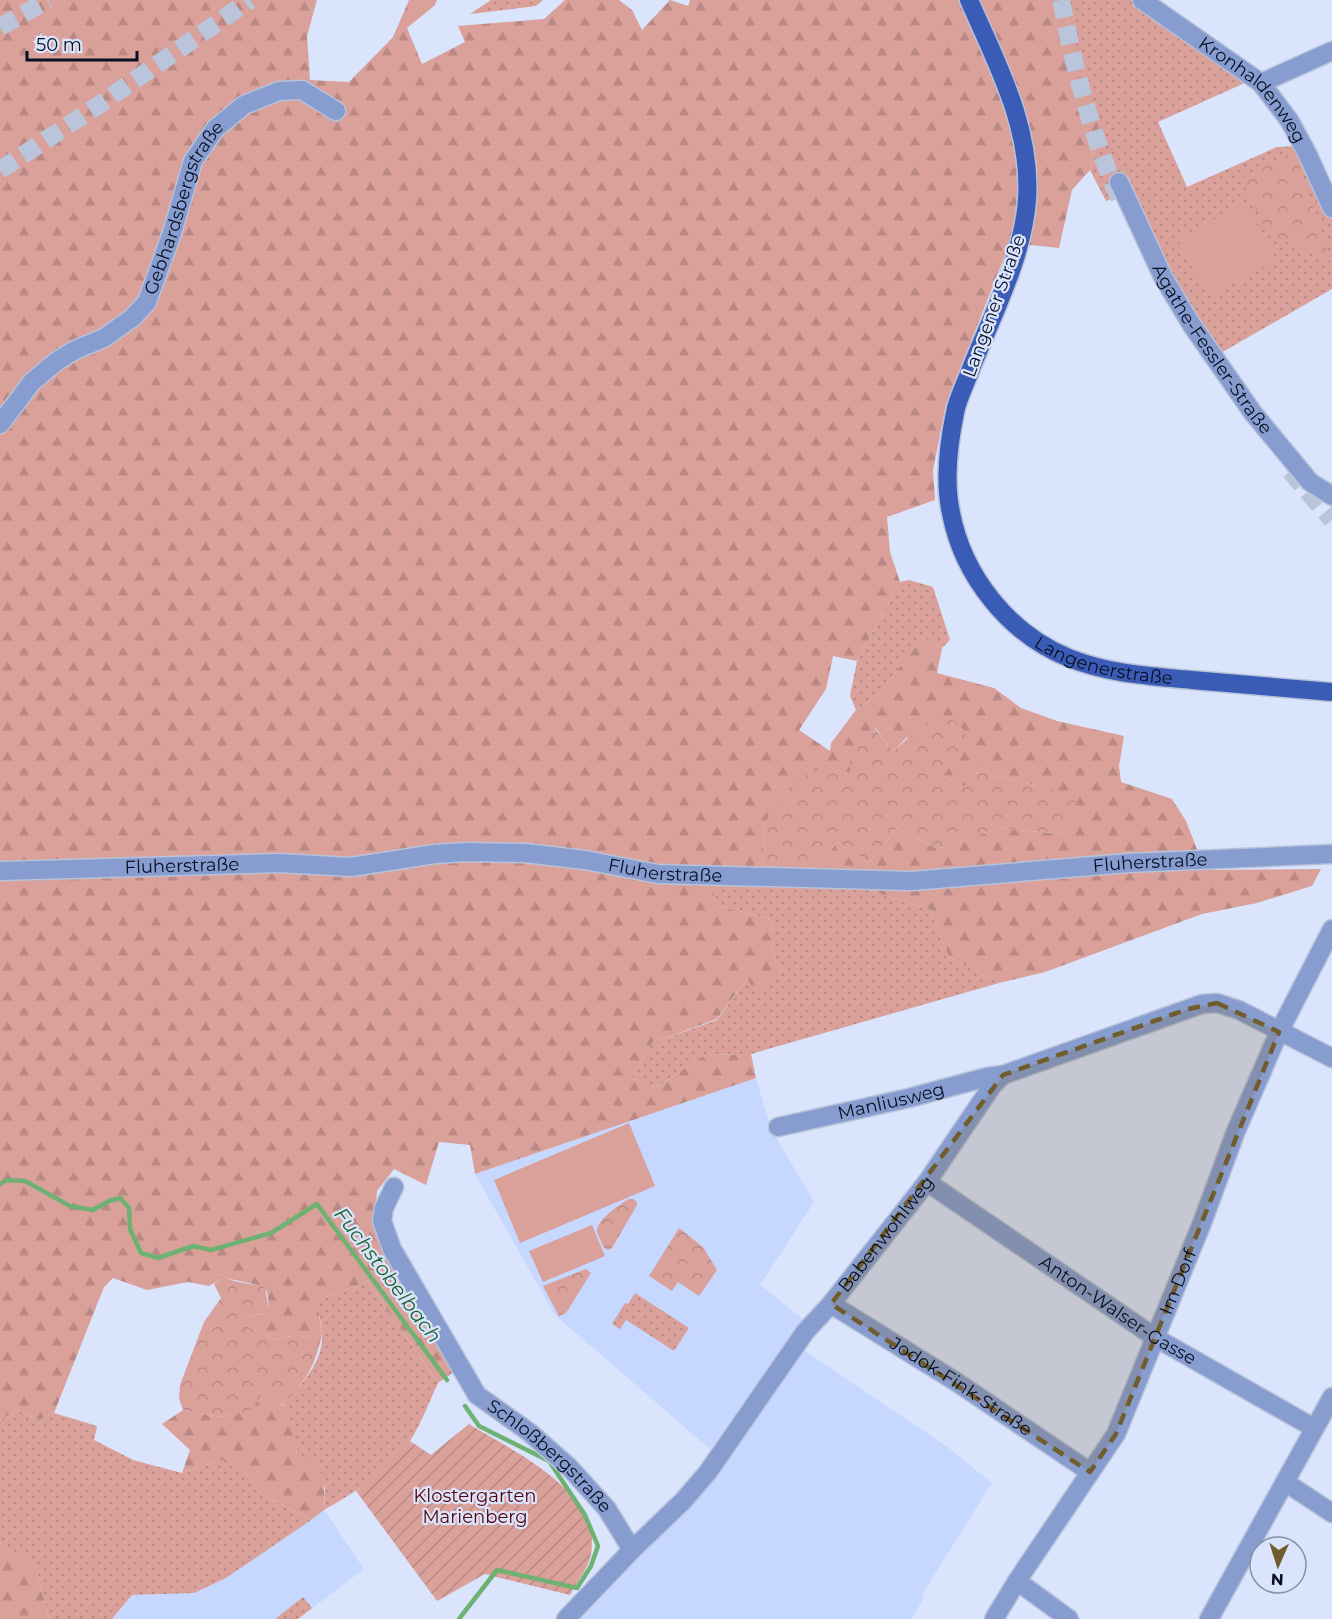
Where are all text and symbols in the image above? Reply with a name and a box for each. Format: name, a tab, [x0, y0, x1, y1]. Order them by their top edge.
scale bar	[27, 24, 136, 62]
street label: Kronhaldenweg	[1195, 32, 1311, 147]
text: 50 m	[36, 34, 82, 56]
street label: Gebhardsbergstraße	[140, 116, 228, 298]
street label: Langener Straße	[958, 232, 1030, 380]
street label: Agathe-Fessler-Straße	[1148, 261, 1277, 439]
street label: Langenerstraße	[1030, 631, 1174, 689]
street label: Fluherstraße	[1092, 849, 1208, 877]
street label: Fluherstraße	[124, 853, 240, 878]
street label: Fluherstraße	[606, 854, 723, 887]
street label: Manliusweg	[836, 1078, 947, 1124]
street label: Babenwohlweg	[833, 1172, 939, 1297]
water label: Fuchstobelbach	[329, 1203, 447, 1347]
street label: Im Dorf	[1155, 1245, 1202, 1318]
street label: Anton-Walser-Gasse	[1035, 1251, 1200, 1370]
street label: Jodok-Fink-Straße	[885, 1332, 1036, 1441]
street label: Schloßbergstraße	[483, 1395, 616, 1517]
park label: Klostergarten Marienberg	[414, 1485, 537, 1528]
north arrow	[1248, 1535, 1308, 1595]
text: N	[1270, 1570, 1284, 1589]

